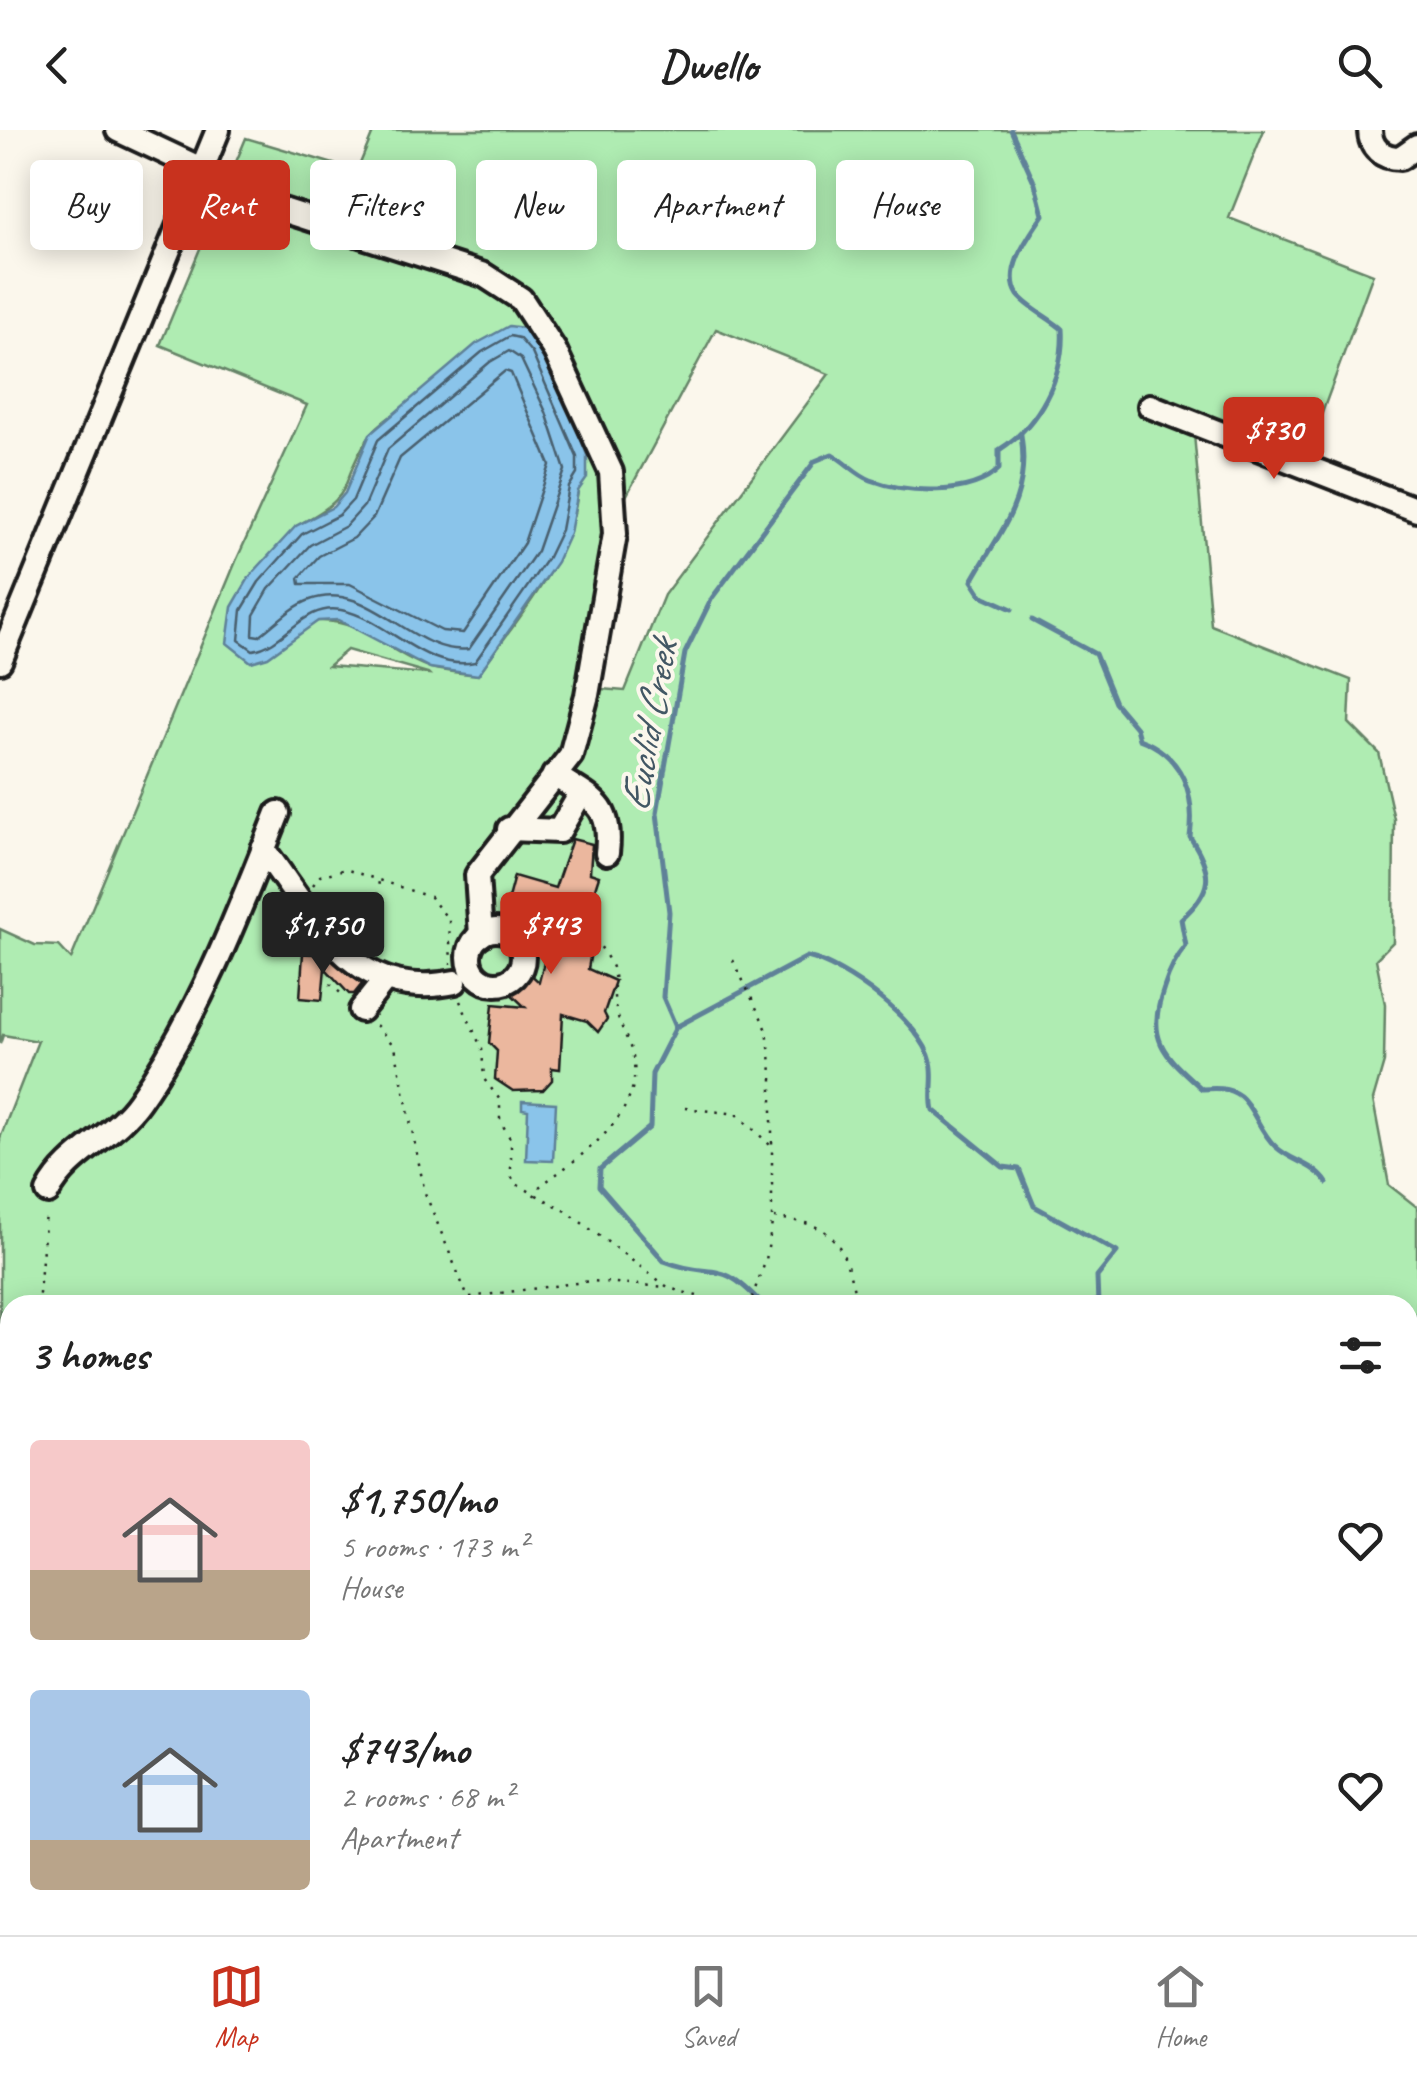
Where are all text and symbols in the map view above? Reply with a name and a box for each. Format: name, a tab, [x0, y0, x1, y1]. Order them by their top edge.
text: Dwello	[660, 37, 757, 94]
icon: back	[30, 38, 85, 93]
icon: search	[1332, 38, 1387, 93]
chip: Buy	[30, 160, 143, 250]
chip: Rent	[163, 160, 290, 250]
chip: Filters	[310, 160, 456, 250]
chip: New	[476, 160, 597, 250]
chip: Apartment	[617, 160, 816, 250]
chip: House	[836, 160, 974, 250]
pin: $730	[1215, 397, 1333, 482]
text: $730	[1245, 409, 1303, 450]
water label: Euclid Creek	[608, 630, 691, 815]
pin: $1,750	[242, 892, 404, 977]
pin: $743	[492, 892, 610, 977]
text: $1,750	[284, 904, 362, 945]
text: $743	[522, 904, 580, 945]
icon: filters	[1333, 1328, 1388, 1383]
text: 3 homes	[30, 1329, 149, 1382]
text: $1,750/mo	[340, 1473, 496, 1526]
icon: home	[110, 1480, 230, 1600]
icon: heart	[1333, 1513, 1388, 1568]
text: 5 rooms · 173 m²	[340, 1526, 527, 1567]
text: House	[340, 1567, 402, 1608]
text: $743/mo	[340, 1723, 469, 1776]
icon: home	[110, 1730, 230, 1850]
icon: heart	[1333, 1763, 1388, 1818]
text: 2 rooms · 68 m²	[340, 1776, 513, 1817]
text: Apartment	[340, 1817, 458, 1858]
tab: Map	[209, 1959, 264, 2054]
tab: Saved	[681, 1959, 736, 2054]
tab: Home	[1153, 1959, 1208, 2054]

